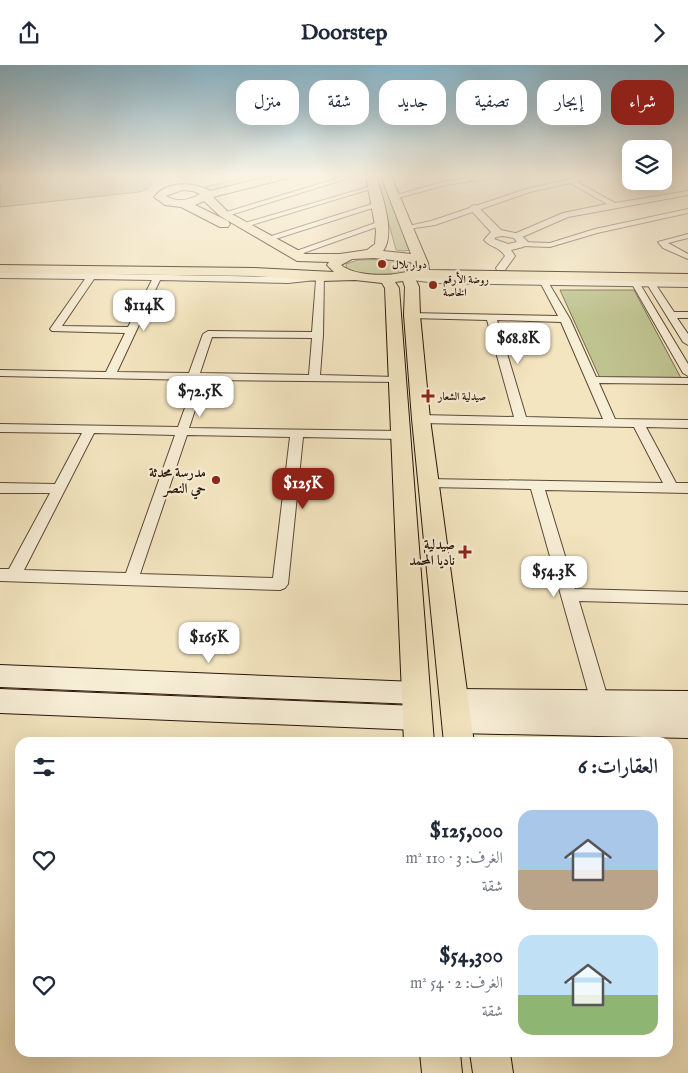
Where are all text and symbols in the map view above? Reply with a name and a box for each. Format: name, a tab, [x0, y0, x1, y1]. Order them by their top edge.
icon: share	[15, 19, 43, 47]
text: Doorstep	[301, 19, 387, 47]
icon: forward	[645, 19, 673, 47]
chip: منزل	[236, 80, 299, 125]
chip: شقة	[309, 80, 369, 125]
chip: جديد	[379, 80, 446, 125]
chip: تصفية	[456, 80, 527, 125]
chip: إيجار	[537, 80, 601, 125]
chip: شراء	[611, 80, 674, 125]
map controls	[622, 140, 672, 190]
button: layers	[622, 140, 672, 190]
marker: دوار بلال	[376, 258, 388, 270]
place label: دوار بلال	[392, 258, 427, 272]
place label: روضة الأرقم الخاصة	[443, 271, 489, 300]
marker: روضة الأرقم الخاصة	[427, 279, 439, 291]
pin: $114K	[109, 289, 179, 332]
text: $114K	[124, 296, 164, 316]
pin: $68.8K	[477, 323, 559, 365]
text: $68.8K	[496, 329, 540, 349]
pin: $72.5K	[159, 375, 241, 418]
text: $72.5K	[178, 382, 222, 402]
marker: صيدلية الشعار	[422, 390, 434, 402]
place label: صيدلية الشعار	[436, 390, 487, 404]
place label: مدرسة محدثة حي النصر	[149, 464, 206, 500]
pin: $125K	[268, 467, 338, 510]
marker: مدرسة محدثة حي النصر	[210, 474, 222, 486]
text: $125K	[283, 474, 323, 494]
place label: صيدلية ناديا المحمد	[409, 536, 455, 570]
marker: صيدلية ناديا المحمد	[459, 546, 471, 558]
pin: $54.3K	[513, 555, 595, 598]
text: $54.3K	[532, 562, 576, 582]
pin: $165K	[174, 621, 244, 664]
text: $165K	[190, 628, 228, 648]
icon: filters	[30, 753, 58, 781]
text: العقارات: 6	[578, 754, 658, 781]
text: $125,000	[430, 818, 503, 845]
icon: home	[558, 830, 618, 890]
icon: heart	[30, 846, 58, 874]
text: الغرف: 3 · 110 m²	[405, 849, 503, 869]
text: شقة	[482, 877, 503, 897]
text: $54,300	[439, 943, 503, 970]
icon: home	[558, 955, 618, 1015]
icon: heart	[30, 971, 58, 999]
text: الغرف: 2 · 54 m²	[410, 974, 503, 994]
text: شقة	[482, 1002, 503, 1022]

